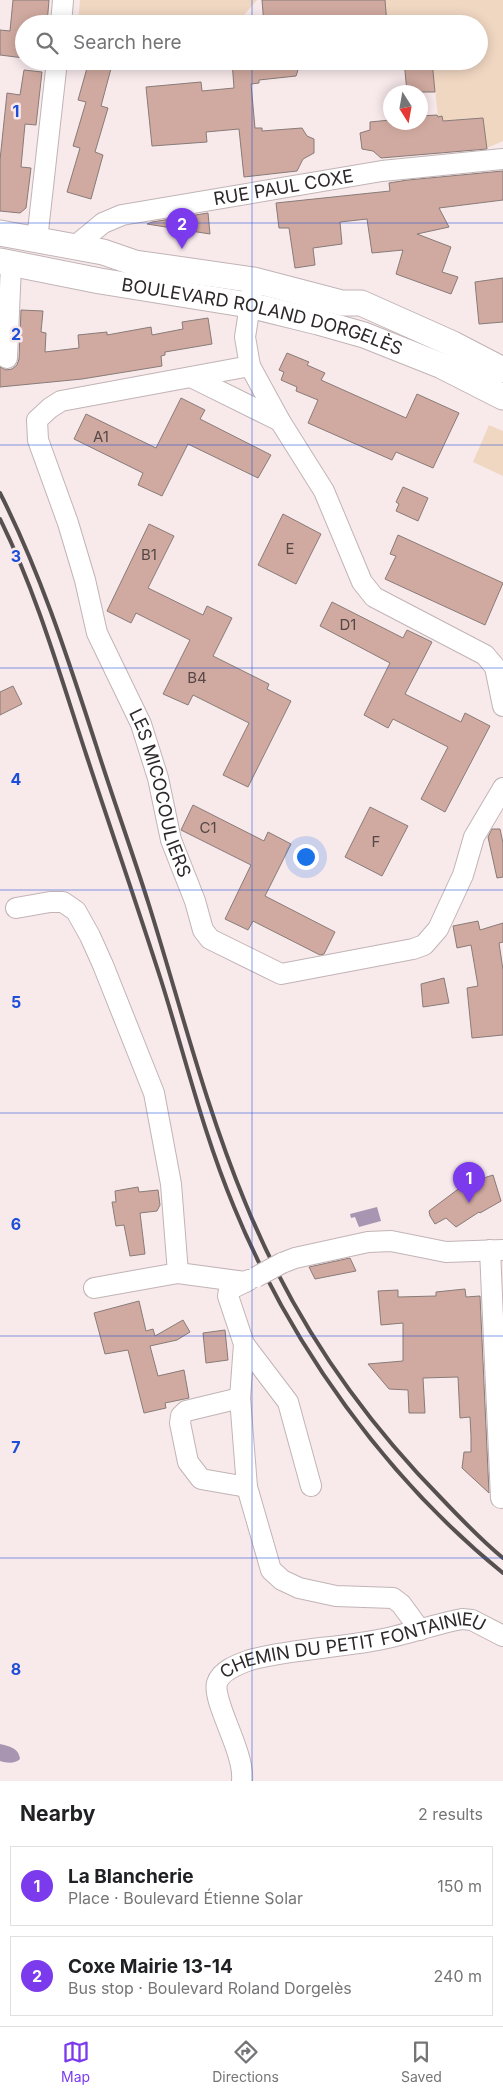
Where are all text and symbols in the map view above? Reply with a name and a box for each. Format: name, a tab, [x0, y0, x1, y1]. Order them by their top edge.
search box	[15, 15, 488, 70]
icon: search	[33, 29, 61, 57]
text: Search here	[73, 31, 182, 54]
north arrow	[383, 85, 428, 130]
text: 1	[13, 101, 19, 121]
street label: RUE PAUL COXE	[212, 165, 355, 209]
pin: 2	[166, 208, 198, 249]
street label: BOULEVARD ROLAND DORGELÈS	[120, 274, 405, 359]
text: 2	[11, 324, 21, 344]
house number: A1	[93, 427, 109, 446]
house number: E	[285, 539, 295, 558]
house number: B1	[141, 545, 157, 564]
text: 3	[11, 546, 21, 566]
house number: D1	[340, 615, 356, 634]
house number: B4	[187, 668, 207, 687]
street label: LES MICOCOULIERS	[125, 705, 196, 880]
text: 4	[11, 769, 22, 789]
house number: C1	[199, 818, 217, 837]
house number: F	[372, 832, 380, 851]
your location	[293, 844, 319, 870]
text: 5	[11, 992, 21, 1012]
pin: 1	[453, 1162, 485, 1203]
text: 6	[11, 1214, 21, 1234]
text: 7	[11, 1437, 21, 1457]
street label: CHEMIN DU PETIT FONTAINIEU	[215, 1608, 490, 1682]
text: 8	[11, 1659, 21, 1679]
text: Nearby	[20, 1801, 95, 1826]
text: 2 results	[418, 1804, 483, 1824]
text: La Blancherie	[68, 1865, 194, 1888]
text: 1	[34, 1876, 40, 1896]
text: 150 m	[437, 1876, 482, 1896]
text: Place · Boulevard Étienne Solar	[68, 1888, 303, 1908]
text: Coxe Mairie 13-14	[68, 1955, 233, 1978]
text: 2	[32, 1966, 42, 1986]
text: 240 m	[434, 1966, 482, 1986]
text: Bus stop · Boulevard Roland Dorgelès	[68, 1978, 352, 1998]
tab: Map	[61, 2038, 90, 2085]
tab: Directions	[212, 2038, 279, 2085]
tab: Saved	[401, 2038, 442, 2085]

